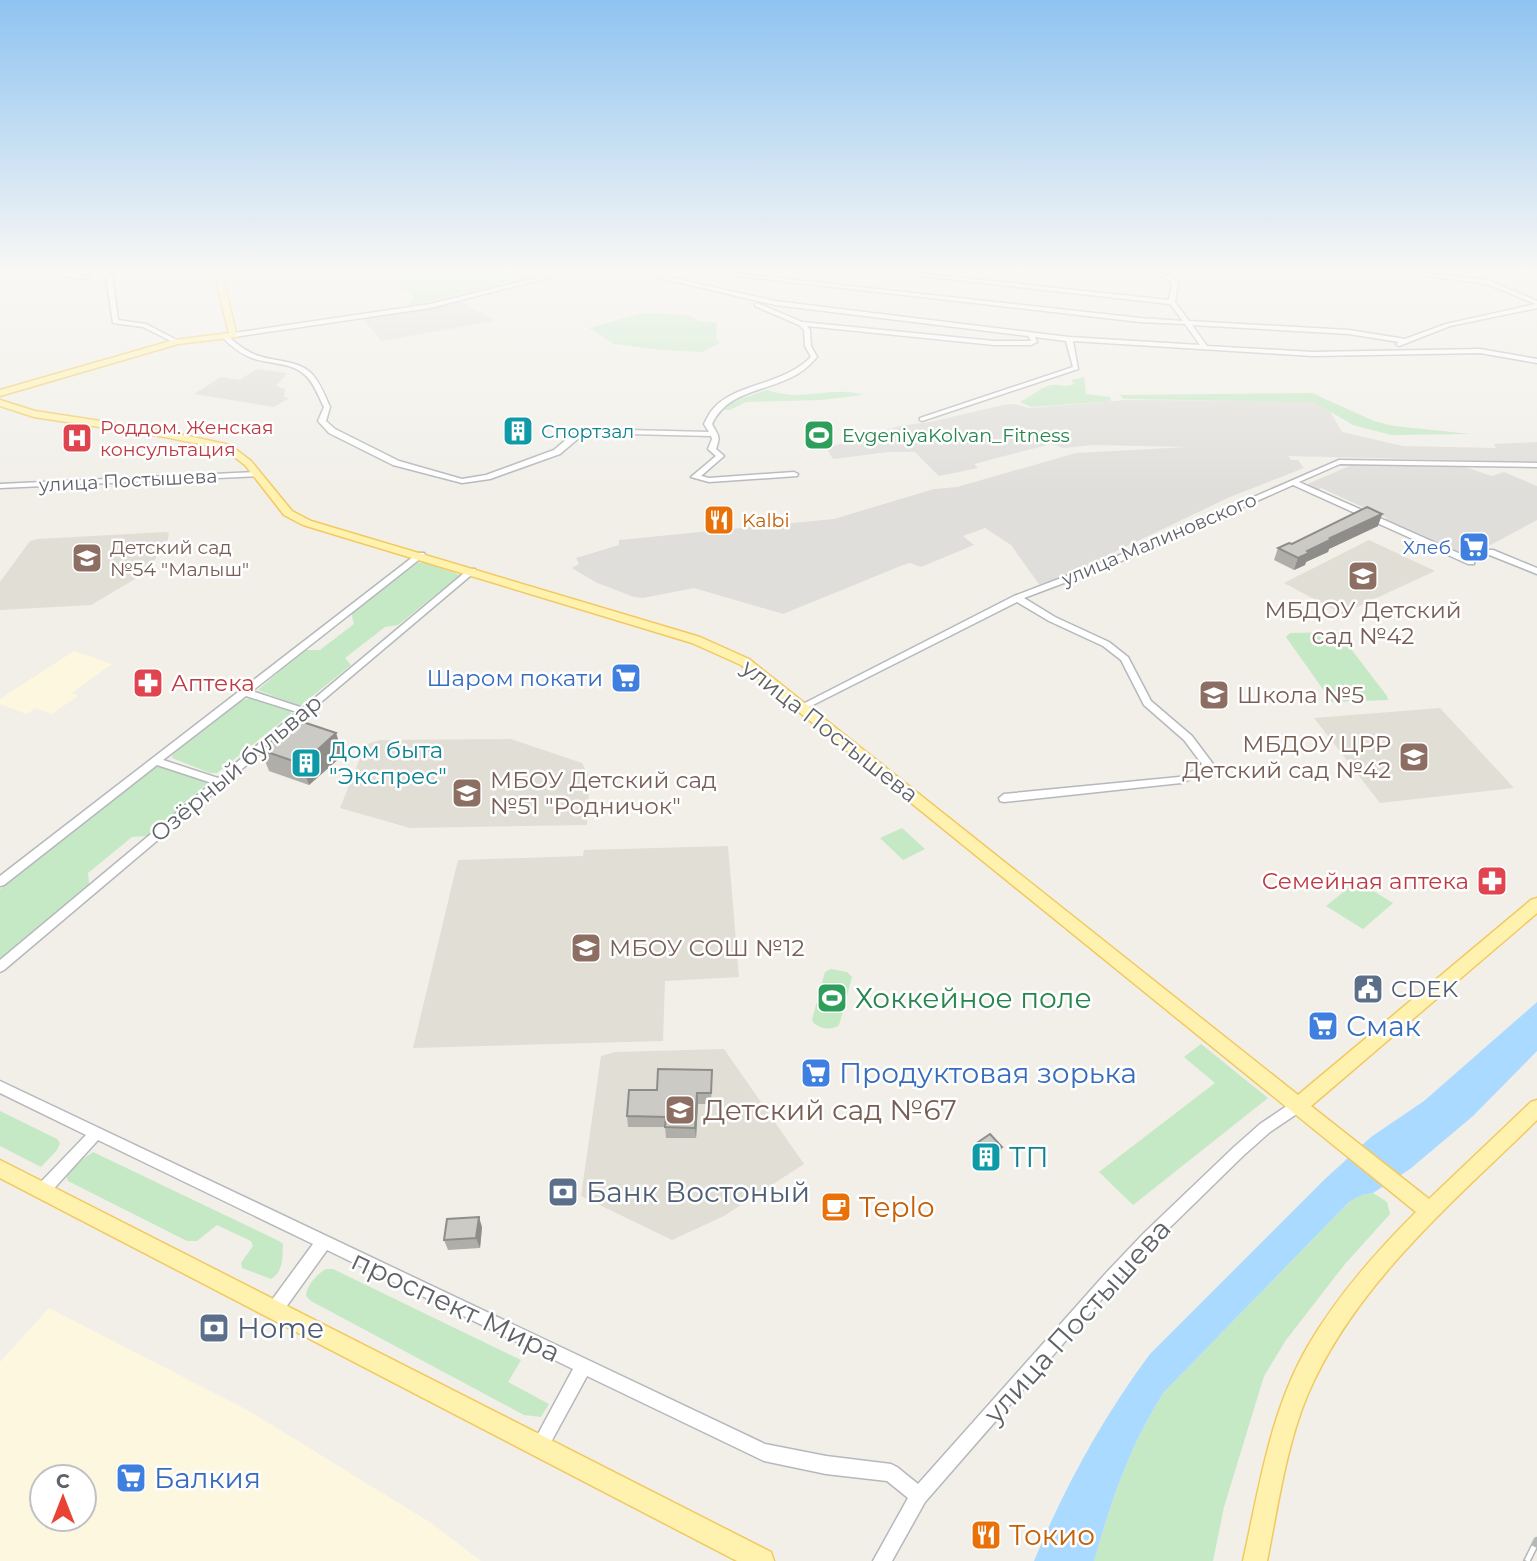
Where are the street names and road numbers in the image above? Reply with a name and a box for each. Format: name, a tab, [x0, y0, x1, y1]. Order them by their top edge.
street label: улица Постышева	[37, 464, 218, 497]
street label: улица Малиновского	[1057, 488, 1260, 591]
street label: улица Постышева	[735, 653, 924, 809]
street label: Озёрный бульвар	[145, 688, 327, 848]
street label: улица Постышева	[976, 1212, 1178, 1431]
street label: проспект Мира	[346, 1243, 566, 1369]

